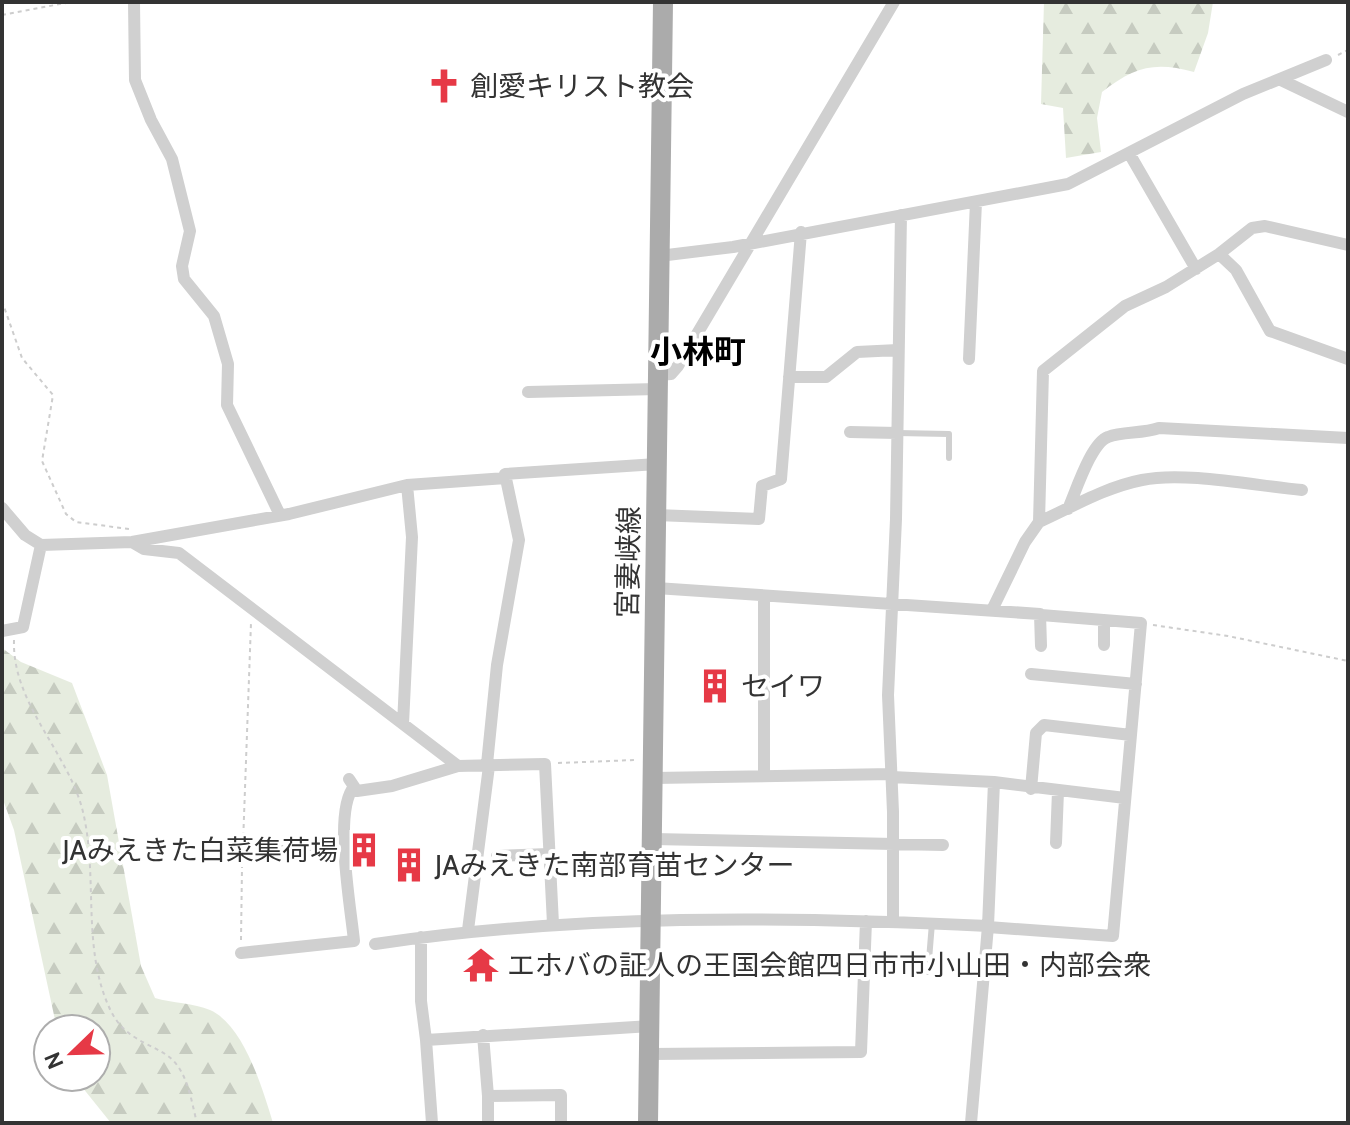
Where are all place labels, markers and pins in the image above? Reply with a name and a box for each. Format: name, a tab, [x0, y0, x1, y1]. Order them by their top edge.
church icon: 創愛キリスト教会	[425, 67, 463, 105]
place label: 創愛キリスト教会	[470, 69, 694, 103]
building icon: セイワ	[696, 667, 734, 705]
place label: セイワ	[741, 669, 825, 703]
building icon: JAみえきた白菜集荷場	[345, 831, 383, 869]
place label: JAみえきた白菜集荷場	[61, 833, 338, 867]
building icon: JAみえきた南部育苗センター	[390, 846, 428, 884]
place label: JAみえきた南部育苗センター	[434, 848, 795, 882]
temple icon: エホバの証人の王国会館四日市市小山田・内部会衆	[462, 946, 500, 984]
place label: エホバの証人の王国会館四日市市小山田・内部会衆	[507, 948, 1151, 982]

